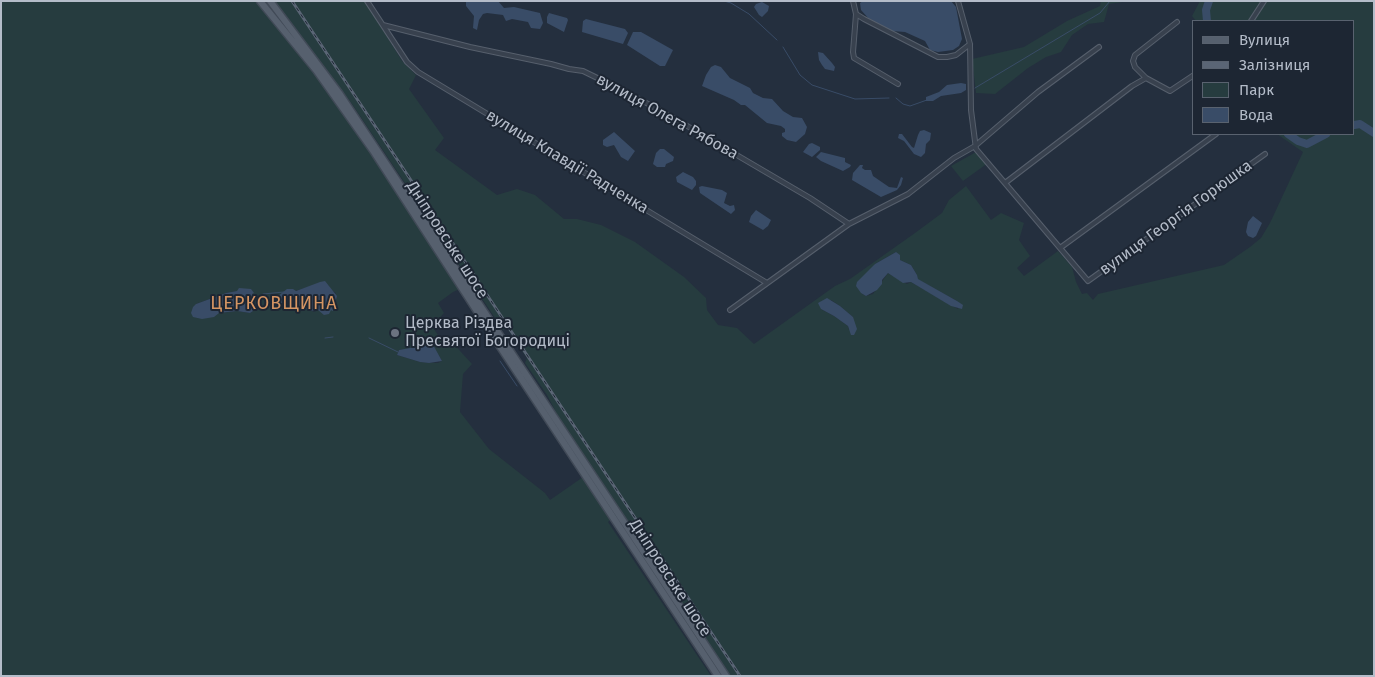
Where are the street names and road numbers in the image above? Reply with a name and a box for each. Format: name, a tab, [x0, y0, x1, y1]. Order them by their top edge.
street label: вулиця Олега Рябова	[593, 70, 741, 164]
street label: вулиця Клавдії Радченка	[482, 106, 652, 218]
street label: вулиця Георгія Горюшка	[1096, 156, 1256, 280]
street label: Дніпровське шосе	[402, 178, 492, 302]
street label: Дніпровське шосе	[625, 516, 715, 640]

